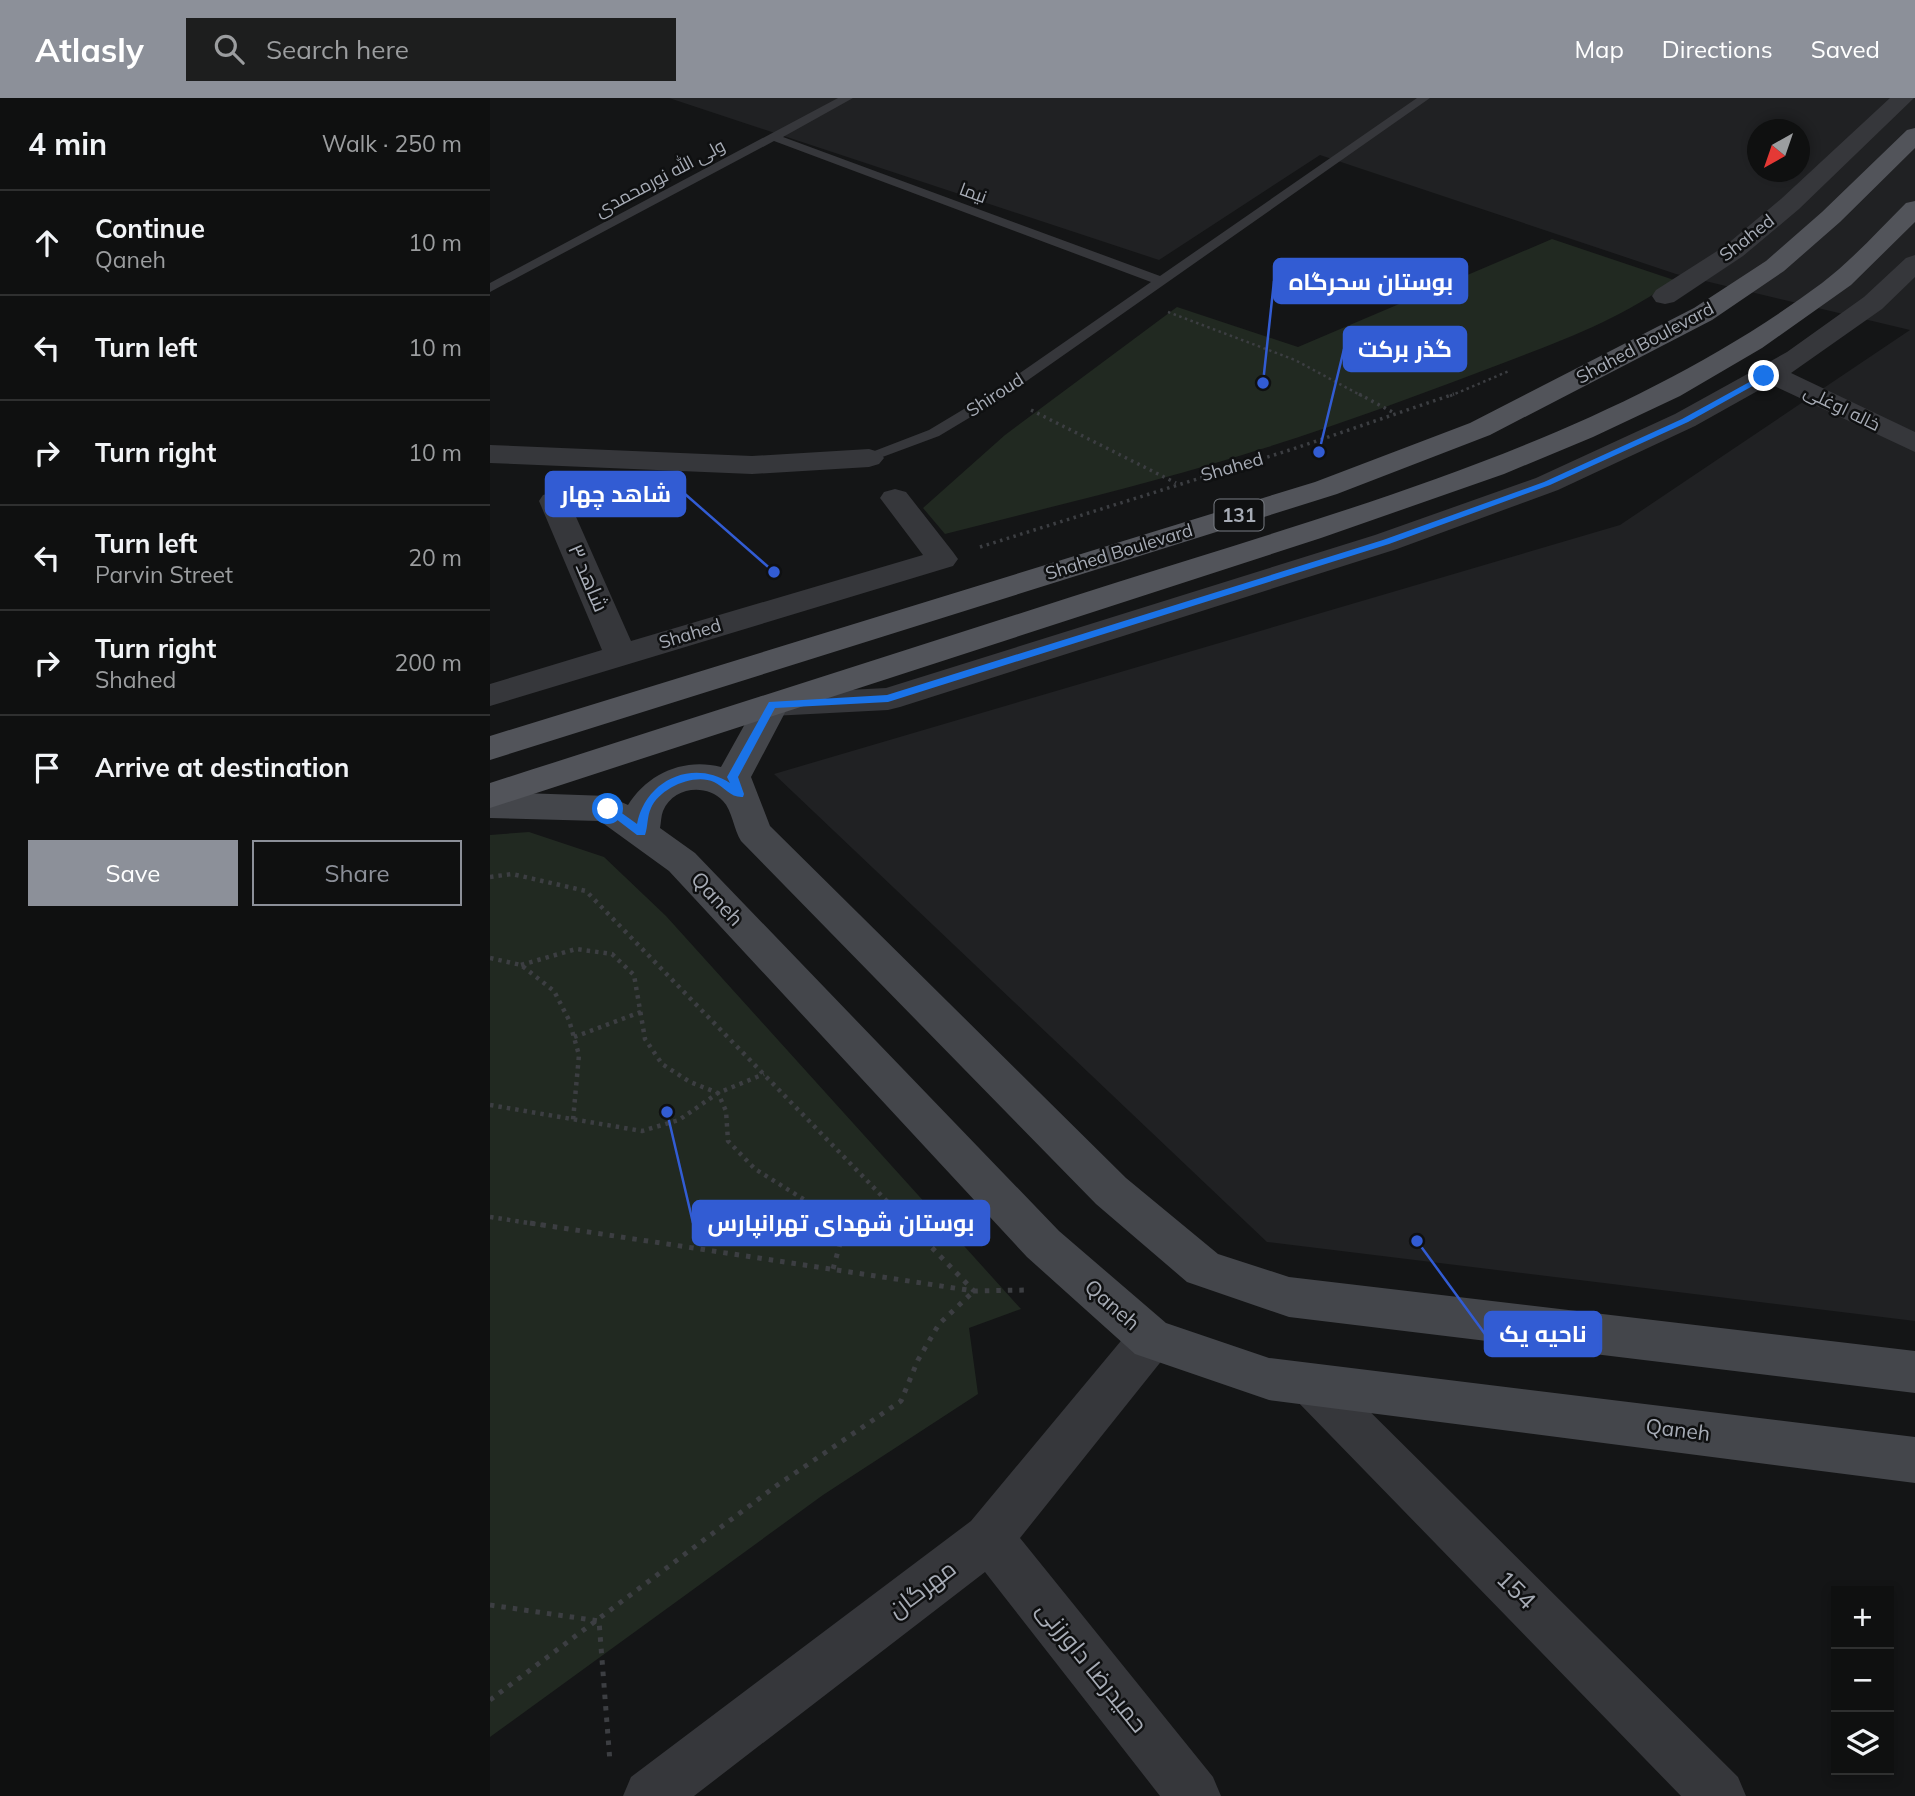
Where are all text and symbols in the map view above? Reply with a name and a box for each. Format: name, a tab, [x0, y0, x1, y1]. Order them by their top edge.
search box	[186, 18, 676, 81]
text: Atlasly	[35, 29, 144, 70]
icon: search	[210, 30, 248, 68]
text: Search here	[266, 33, 409, 66]
text: Map	[1574, 34, 1624, 64]
text: Directions	[1662, 34, 1773, 64]
text: Saved	[1811, 34, 1880, 64]
north arrow	[1747, 119, 1810, 182]
text: 4 min	[28, 125, 107, 163]
text: Walk · 250 m	[322, 129, 462, 158]
street label: ولی الله نورمحمدی	[591, 134, 729, 222]
street label: نیما	[956, 177, 990, 208]
street label: Shahed	[1715, 209, 1779, 266]
text: Continue	[95, 212, 205, 245]
icon: ahead	[28, 224, 66, 262]
text: 10 m	[408, 228, 462, 257]
text: Qaneh	[95, 245, 166, 274]
callout: بوستان سحرگاه	[1274, 259, 1467, 303]
text: بوستان سحرگاه	[1289, 267, 1453, 296]
street label: Shahed Boulevard	[1572, 297, 1718, 389]
callout: گذر برکت	[1344, 327, 1466, 371]
icon: left	[28, 329, 66, 367]
text: Turn left	[95, 331, 197, 364]
text: 10 m	[408, 333, 462, 362]
text: گذر برکت	[1358, 334, 1452, 363]
route end	[1748, 360, 1779, 391]
street label: Shiroud	[962, 368, 1028, 422]
street label: خاله اوغلی	[1800, 379, 1884, 436]
icon: right	[28, 434, 66, 472]
text: Turn right	[95, 436, 216, 469]
text: 10 m	[408, 438, 462, 467]
street label: Shahed	[1198, 447, 1266, 486]
callout: شاهد چهار	[546, 472, 685, 516]
text: شاهد چهار	[560, 479, 671, 510]
road number: 131	[1214, 500, 1264, 530]
street label: Shahed Boulevard	[1042, 518, 1195, 585]
text: Turn left	[95, 527, 197, 560]
icon: left	[28, 539, 66, 577]
street label: شاهد ۳	[563, 540, 615, 615]
text: 20 m	[408, 543, 462, 572]
text: Parvin Street	[95, 560, 233, 589]
street label: Shahed	[656, 613, 724, 654]
text: Turn right	[95, 632, 216, 665]
icon: right	[28, 644, 66, 682]
text: 200 m	[394, 648, 462, 677]
text: Shahed	[95, 665, 176, 694]
icon: arrive	[28, 749, 66, 787]
text: Arrive at destination	[95, 751, 350, 784]
route start	[592, 793, 623, 824]
button: Save	[28, 840, 238, 906]
button: Share	[252, 840, 462, 906]
street label: Qaneh	[686, 866, 749, 931]
callout: بوستان شهدای تهرانپارس	[693, 1201, 989, 1245]
text: بوستان شهدای تهرانپارس	[707, 1208, 975, 1239]
street label: Qaneh	[1080, 1273, 1146, 1335]
callout: ناحیه یک	[1485, 1312, 1601, 1356]
text: ناحیه یک	[1499, 1319, 1587, 1348]
street label: Qaneh	[1644, 1412, 1712, 1446]
street label: مهرگان	[881, 1553, 961, 1624]
street label: 154	[1491, 1563, 1543, 1615]
map controls	[1831, 1586, 1894, 1775]
button: +	[1831, 1586, 1894, 1649]
street label: حمیدرضا داورزنی	[1031, 1595, 1155, 1738]
button: −	[1831, 1649, 1894, 1712]
button: layers	[1831, 1712, 1894, 1775]

